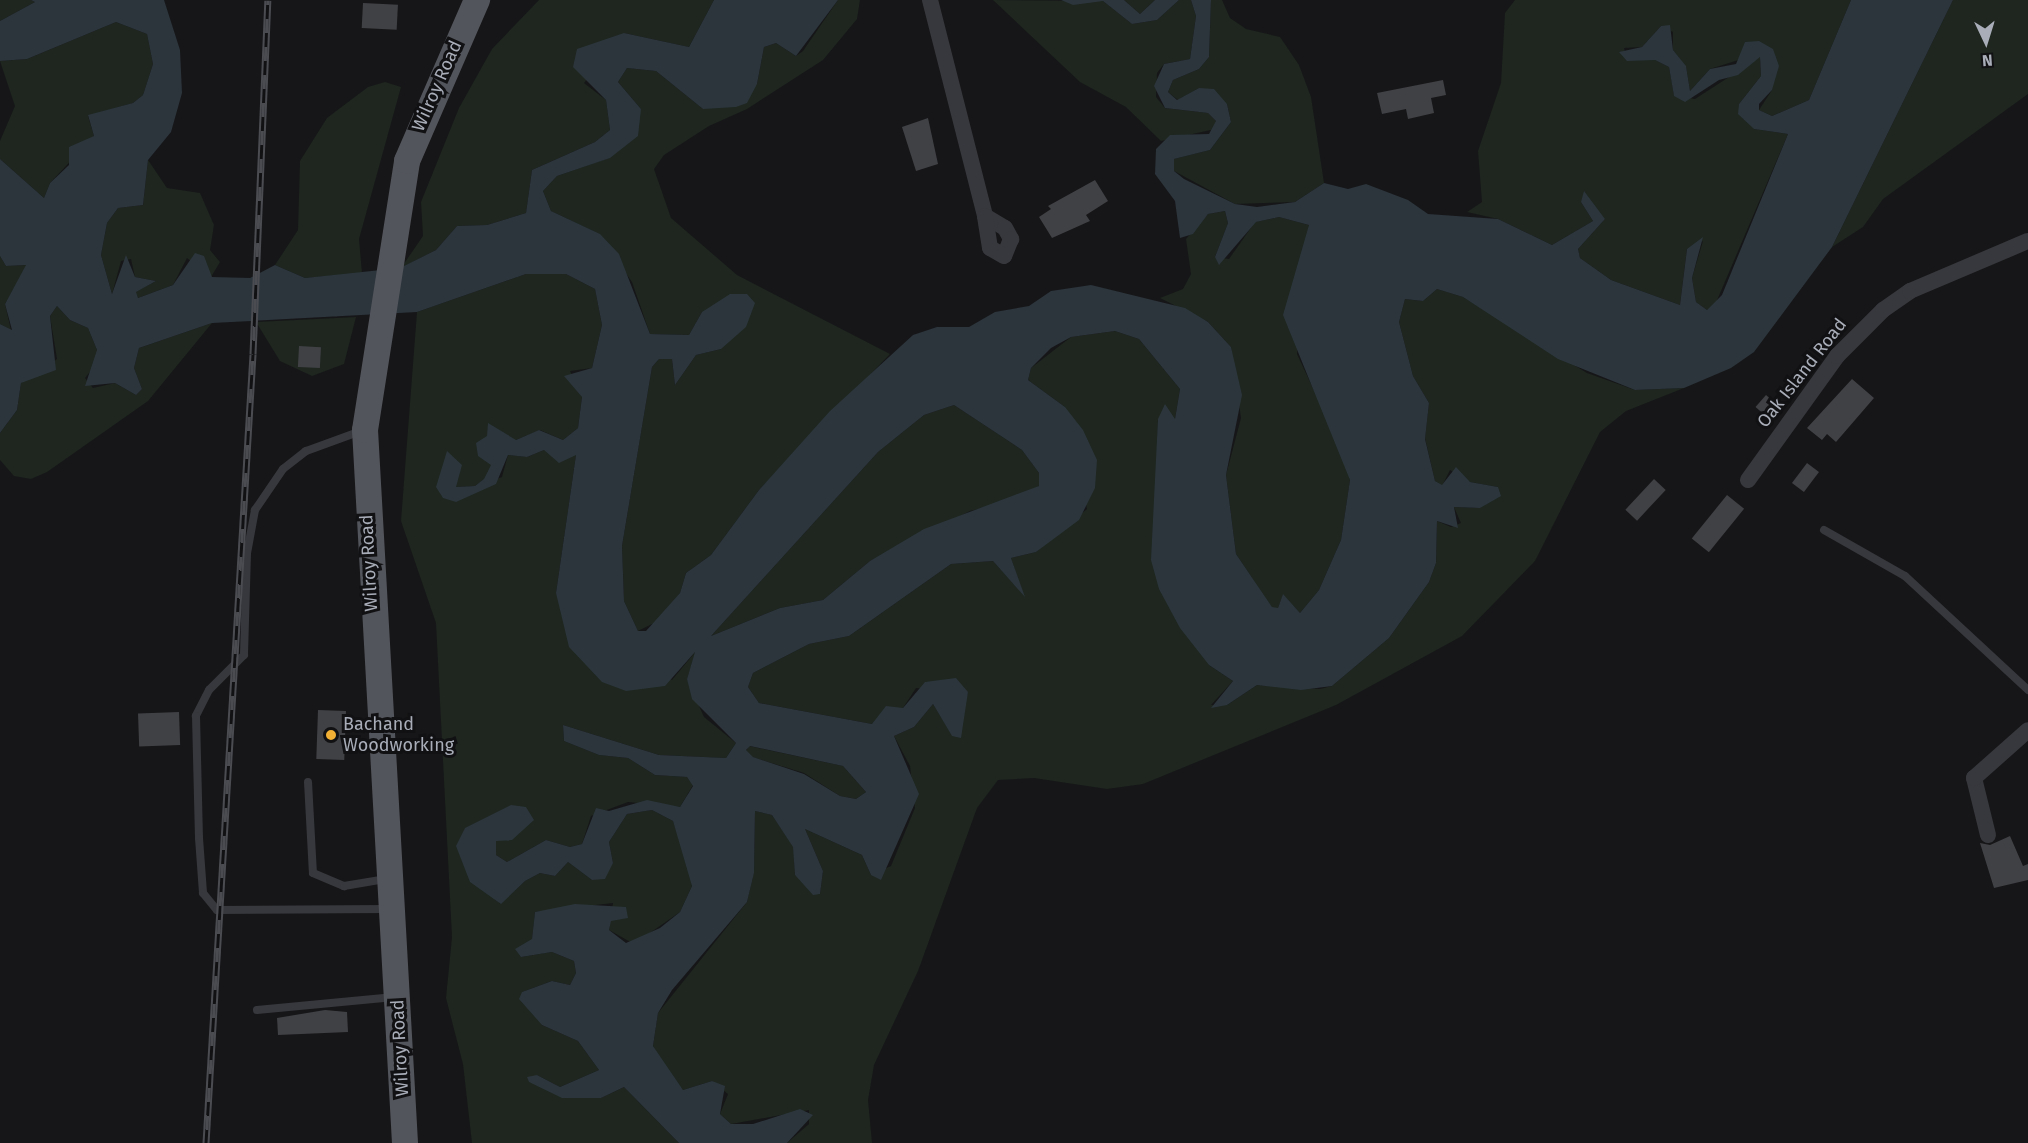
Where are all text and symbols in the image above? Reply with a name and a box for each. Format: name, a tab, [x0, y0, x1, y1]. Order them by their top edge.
north arrow	[1956, 12, 2016, 72]
street label: Wilroy Road	[407, 37, 467, 135]
text: N	[1981, 51, 1993, 70]
street label: Oak Island Road	[1753, 314, 1851, 432]
street label: Wilroy Road	[356, 514, 382, 612]
place label: Bachand Woodworking	[343, 714, 454, 756]
marker: Bachand Woodworking	[324, 728, 338, 742]
street label: Wilroy Road	[387, 999, 413, 1097]

